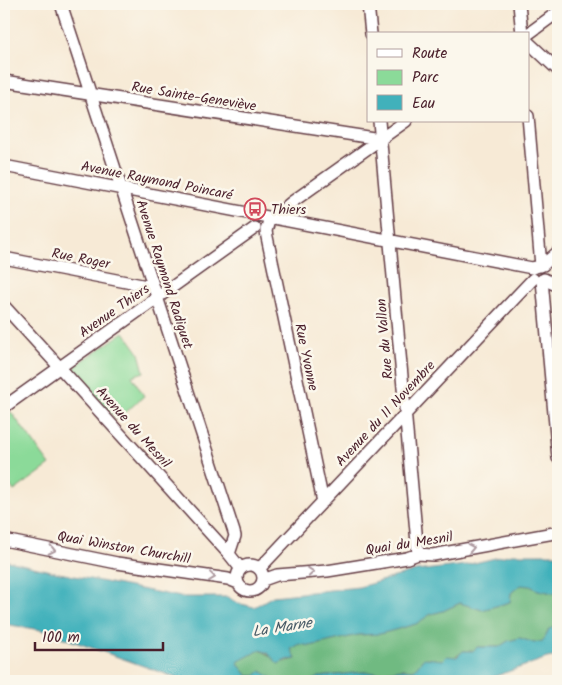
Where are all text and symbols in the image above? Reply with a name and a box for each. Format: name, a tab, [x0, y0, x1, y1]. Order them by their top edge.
legend	[367, 32, 530, 122]
text: Route	[412, 42, 448, 66]
text: Parc	[412, 66, 439, 90]
street label: Rue Sainte-Geneviève	[130, 76, 258, 118]
text: Eau	[412, 92, 435, 116]
street label: Avenue Raymond Poincaré	[79, 155, 235, 207]
street label: Avenue Raymond Radiguet	[130, 197, 199, 352]
bus stop icon: Thiers	[243, 197, 267, 221]
place label: Thiers	[271, 199, 306, 221]
street label: Rue Roger	[50, 243, 113, 276]
street label: Avenue Thiers	[75, 278, 155, 343]
street label: Rue du Vallon	[371, 298, 399, 380]
street label: Rue Yvonne	[288, 321, 324, 394]
street label: Avenue du 11 Novembre	[331, 355, 441, 472]
street label: Avenue du Mesnil	[90, 382, 177, 474]
street label: Quai Winston Churchill	[55, 525, 193, 571]
street label: Quai du Mesnil	[364, 526, 455, 562]
one-way arrow	[466, 543, 475, 553]
one-way arrow	[47, 544, 56, 555]
one-way arrow	[307, 567, 315, 578]
one-way arrow	[207, 571, 216, 581]
water label: La Marne	[251, 611, 315, 645]
scale bar	[35, 620, 162, 652]
text: 100 m	[42, 626, 80, 650]

